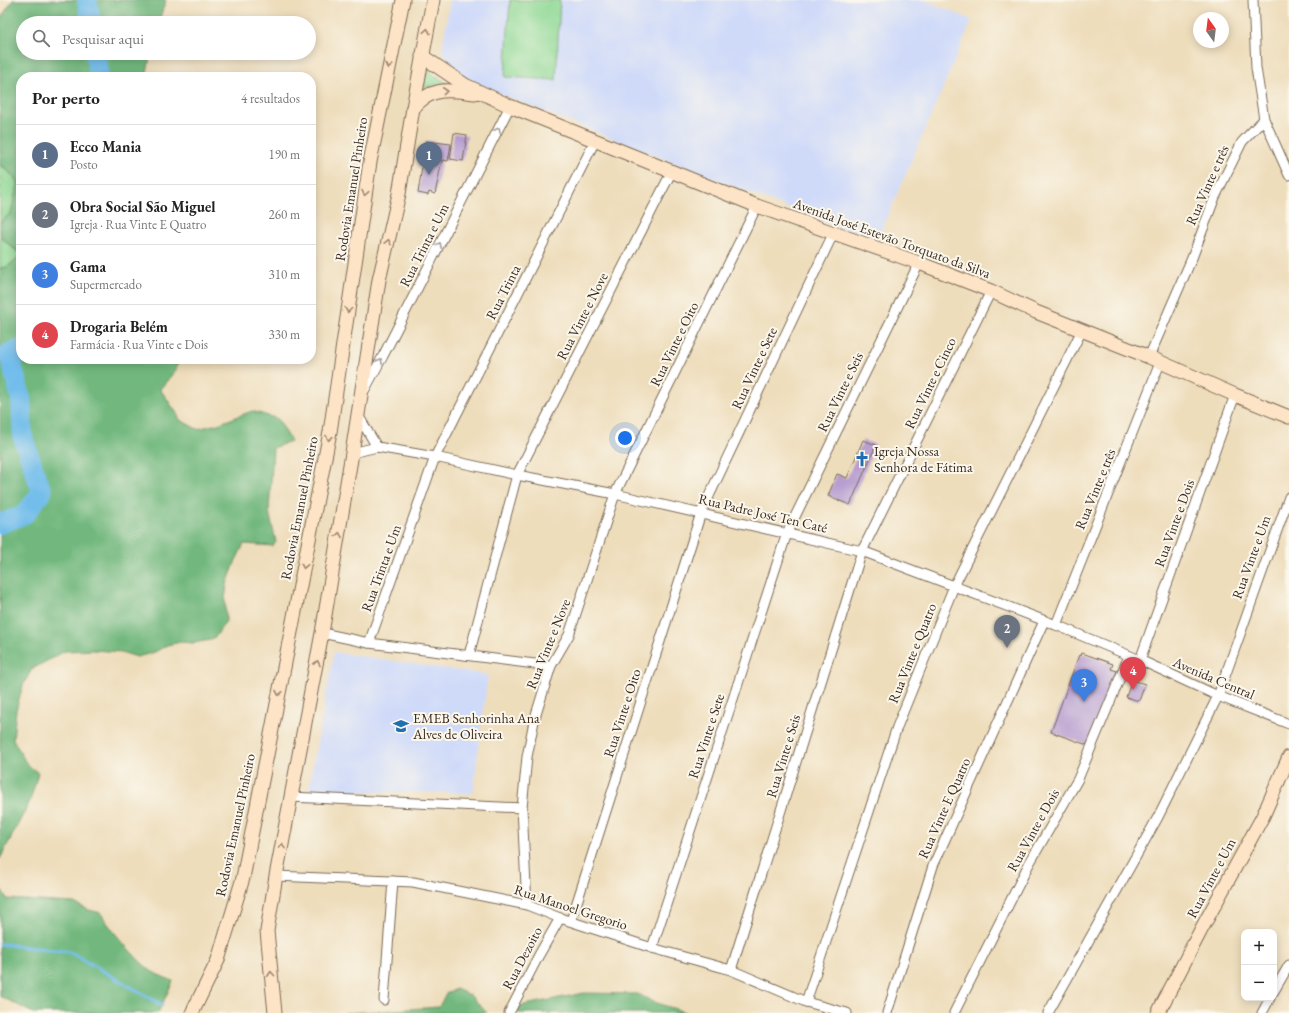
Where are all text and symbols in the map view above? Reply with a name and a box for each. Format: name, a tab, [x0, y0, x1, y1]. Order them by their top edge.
north arrow	[1193, 12, 1229, 48]
search box	[16, 16, 316, 60]
icon: search	[30, 27, 52, 49]
one-way arrow	[422, 28, 430, 35]
text: Pesquisar aqui	[62, 29, 144, 48]
one-way arrow	[386, 62, 394, 69]
text: Por perto	[32, 87, 100, 109]
one-way arrow	[442, 87, 448, 96]
text: 4 resultados	[241, 90, 300, 107]
street label: Rodovia Emanuel Pinheiro	[331, 116, 371, 262]
one-way arrow	[493, 126, 501, 134]
text: Ecco Mania	[70, 137, 141, 156]
pin: 1	[416, 142, 442, 175]
street label: Rua Vinte e três	[1181, 142, 1233, 228]
text: 1	[42, 146, 48, 163]
text: 190 m	[269, 146, 300, 163]
text: Posto	[70, 156, 98, 173]
one-way arrow	[361, 190, 370, 196]
street label: Avenida José Estevão Torquato da Silva	[790, 194, 993, 282]
text: Obra Social São Miguel	[70, 197, 216, 216]
street label: Rua Trinta e Um	[395, 200, 453, 290]
text: 2	[42, 206, 48, 223]
text: 260 m	[269, 206, 300, 223]
text: Igreja · Rua Vinte E Quatro	[70, 216, 206, 233]
one-way arrow	[383, 239, 391, 245]
one-way arrow	[434, 242, 442, 250]
text: Gama	[70, 257, 106, 276]
street label: Rua Trinta	[482, 261, 525, 322]
text: 3	[42, 266, 48, 283]
text: 310 m	[269, 266, 300, 283]
street label: Rua Vinte e Nove	[552, 269, 612, 363]
text: Supermercado	[70, 276, 142, 293]
street label: Rua Vinte e Oito	[646, 299, 702, 389]
one-way arrow	[344, 306, 353, 313]
text: Drogaria Belém	[70, 317, 168, 336]
street label: Rua Vinte e Sete	[727, 324, 781, 412]
text: 4	[42, 326, 48, 343]
text: 330 m	[269, 326, 300, 343]
street label: Rua Vinte e Cinco	[900, 334, 960, 432]
text: Farmácia · Rua Vinte e Dois	[70, 336, 208, 353]
street label: Rua Vinte e Seis	[813, 349, 867, 435]
one-way arrow	[376, 358, 383, 366]
your location	[615, 428, 635, 448]
street label: Rodovia Emanuel Pinheiro	[276, 435, 322, 581]
one-way arrow	[325, 435, 334, 441]
place label: Igreja Nossa Senhora de Fátima	[874, 442, 973, 476]
street label: Rua Vinte e três	[1071, 445, 1120, 532]
church icon: Igreja Nossa Senhora de Fátima	[853, 450, 871, 468]
street label: Rua Vinte e Dois	[1150, 476, 1198, 569]
street label: Rua Padre José Ten Caté	[697, 489, 830, 537]
street label: Rua Vinte e Um	[1228, 513, 1275, 601]
street label: Rua Trinta e Um	[357, 522, 405, 614]
one-way arrow	[334, 532, 343, 538]
one-way arrow	[300, 563, 309, 569]
street label: Rua Vinte e Nove	[522, 596, 574, 692]
street label: Rua Vinte e Quatro	[884, 600, 940, 706]
pin: 2	[994, 615, 1020, 648]
street label: Avenida Central	[1169, 652, 1258, 704]
pin: 4	[1120, 657, 1146, 690]
one-way arrow	[312, 660, 320, 666]
street label: Rua Vinte e Oito	[599, 666, 645, 760]
pin: 3	[1071, 669, 1097, 702]
one-way arrow	[276, 690, 284, 696]
street label: Rua Vinte e Sete	[684, 691, 728, 781]
place label: EMEB Senhorinha Ana Alves de Oliveira	[412, 709, 540, 743]
street label: Rua Vinte e Seis	[762, 712, 804, 800]
school or university icon: EMEB Senhorinha Ana Alves de Oliveira	[392, 717, 410, 735]
street label: Rodovia Emanuel Pinheiro	[211, 752, 259, 898]
street label: Rua Vinte E Quatro	[914, 755, 974, 861]
street label: Rua Vinte e Dois	[1003, 785, 1063, 875]
street label: Rua Vinte e Um	[1182, 835, 1240, 921]
one-way arrow	[277, 843, 285, 849]
street label: Rua Manoel Gregorio	[512, 880, 630, 934]
street label: Rua Dezoito	[498, 923, 546, 993]
map controls	[1241, 929, 1277, 1001]
button: +	[1241, 929, 1277, 965]
button: −	[1241, 965, 1277, 1001]
one-way arrow	[266, 971, 275, 977]

